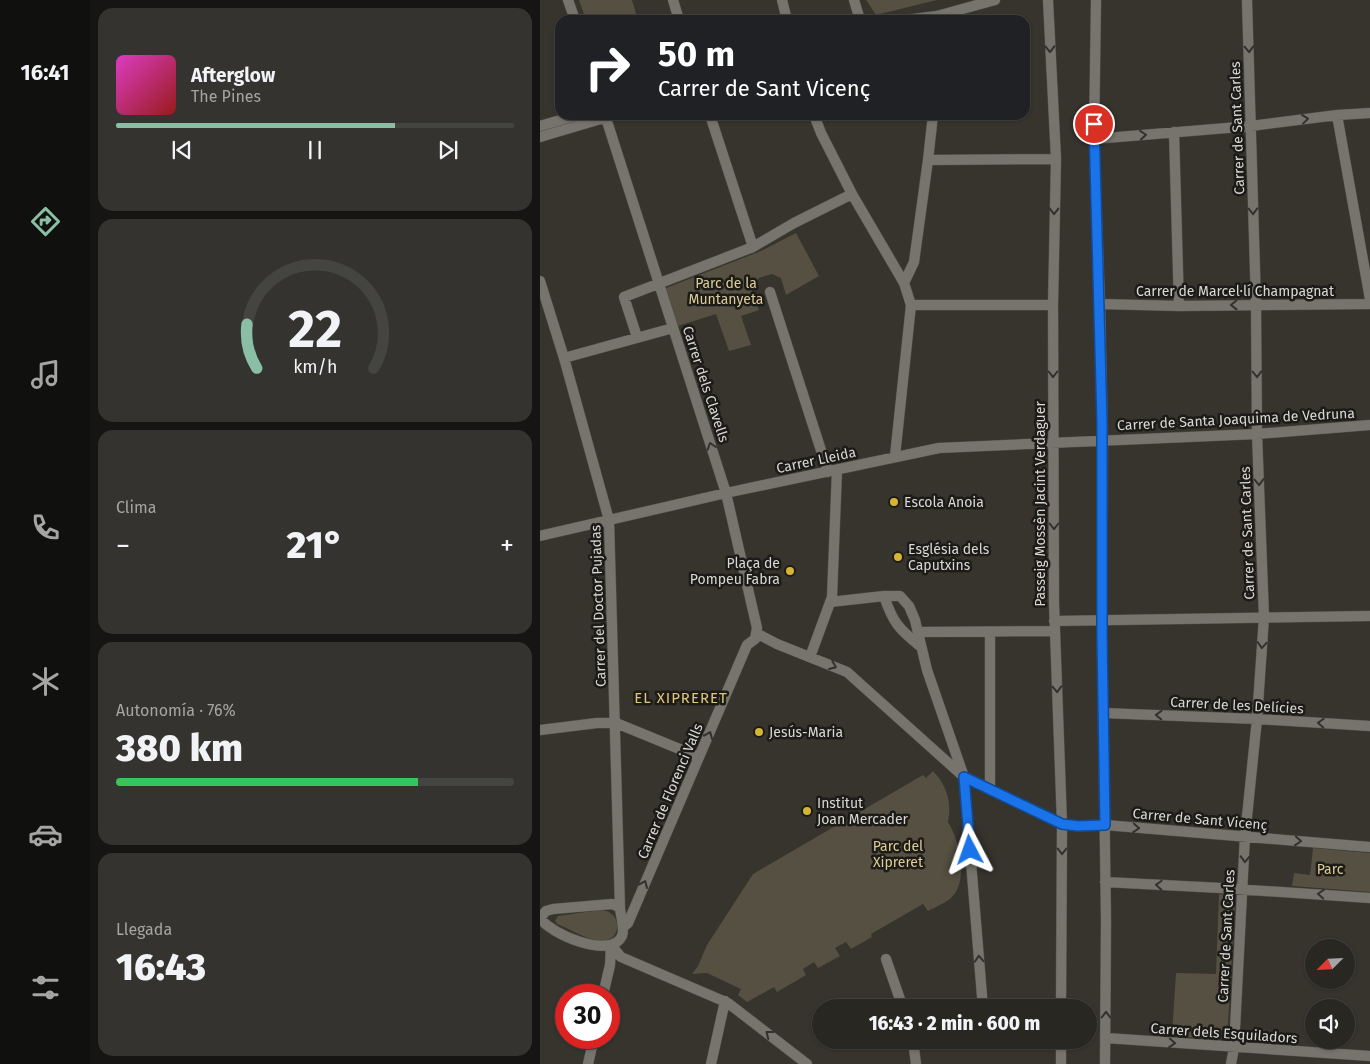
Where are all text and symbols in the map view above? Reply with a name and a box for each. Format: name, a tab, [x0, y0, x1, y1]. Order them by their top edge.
text: 50 m	[658, 33, 735, 75]
icon: right	[575, 35, 640, 100]
one-way arrow	[1045, 45, 1055, 53]
one-way arrow	[1243, 45, 1254, 53]
text: 16:41	[21, 59, 69, 86]
street label: Carrer de Sant Carles	[1227, 61, 1248, 195]
text: Afterglow	[191, 64, 275, 87]
text: Carrer de Sant Vicenç	[658, 75, 870, 102]
text: The Pines	[191, 87, 261, 106]
pin	[1073, 103, 1115, 145]
icon: arrive	[1080, 110, 1108, 138]
one-way arrow	[1301, 114, 1309, 125]
one-way arrow	[1139, 130, 1147, 141]
icon: previous	[168, 136, 196, 164]
icon: pause	[301, 136, 329, 164]
icon: next	[434, 136, 462, 164]
icon: directions	[28, 204, 63, 239]
one-way arrow	[1049, 207, 1060, 215]
one-way arrow	[1248, 207, 1259, 215]
park label: Parc de la Muntanyeta	[689, 275, 763, 308]
street label: Carrer de Marcel·lí Champagnat	[1136, 283, 1335, 300]
text: 22	[288, 298, 342, 361]
one-way arrow	[1230, 299, 1238, 310]
street label: Carrer dels Clavells	[679, 324, 732, 445]
text: km/h	[293, 356, 337, 378]
icon: music	[28, 357, 63, 392]
one-way arrow	[1048, 370, 1058, 378]
one-way arrow	[1251, 370, 1262, 378]
street label: Passeig Mossèn Jacint Verdaguer	[1032, 401, 1049, 607]
street label: Carrer de Santa Joaquima de Vedruna	[1117, 405, 1355, 434]
one-way arrow	[707, 443, 717, 451]
street label: Carrer Lleida	[775, 444, 857, 477]
street label: Carrer de Sant Carles	[1237, 466, 1258, 600]
one-way arrow	[1254, 479, 1264, 487]
place label: Escola Anoia	[904, 494, 984, 511]
marker: Escola Anoia	[888, 496, 900, 508]
text: Clima	[116, 498, 156, 517]
icon: phone	[28, 510, 63, 545]
text: 21°	[287, 522, 343, 568]
one-way arrow	[1049, 522, 1059, 530]
street label: Carrer del Doctor Pujadas	[587, 524, 610, 687]
text: −	[116, 529, 130, 562]
text: +	[500, 529, 514, 562]
place label: Església dels Caputxins	[908, 541, 990, 574]
marker: Església dels Caputxins	[892, 551, 904, 563]
place label: Plaça de Pompeu Fabra	[690, 555, 780, 588]
marker: Plaça de Pompeu Fabra	[784, 565, 796, 577]
one-way arrow	[1256, 641, 1267, 649]
one-way arrow	[828, 660, 837, 670]
icon: climate	[28, 664, 63, 699]
one-way arrow	[1051, 685, 1062, 693]
district label: EL XIPRERET	[634, 689, 728, 707]
street label: Carrer de les Delícies	[1170, 694, 1305, 718]
text: Autonomía · 76%	[116, 701, 236, 720]
one-way arrow	[1155, 710, 1163, 721]
one-way arrow	[1317, 717, 1325, 728]
street label: Carrer de Florenci Valls	[634, 720, 707, 862]
place label: Jesús-Maria	[769, 724, 843, 741]
text: 380 km	[116, 725, 243, 771]
marker: Jesús-Maria	[753, 726, 765, 738]
one-way arrow	[703, 731, 713, 740]
place label: Institut Joan Mercader	[817, 795, 909, 828]
marker: Institut Joan Mercader	[801, 805, 813, 817]
street label: Carrer de Sant Vicenç	[1132, 805, 1268, 834]
icon: car	[28, 817, 63, 852]
one-way arrow	[1132, 822, 1140, 833]
position arrow	[943, 823, 995, 875]
one-way arrow	[1294, 835, 1302, 846]
park label: Parc del Xipreret	[873, 838, 924, 871]
one-way arrow	[1057, 848, 1067, 855]
one-way arrow	[1239, 855, 1250, 863]
park label: Parc	[1317, 861, 1344, 878]
street label: Carrer de Sant Carles	[1215, 869, 1238, 1003]
one-way arrow	[1155, 879, 1163, 890]
one-way arrow	[638, 880, 649, 889]
one-way arrow	[1317, 889, 1325, 900]
text: Llegada	[116, 920, 172, 939]
north arrow	[1305, 939, 1355, 989]
map controls	[1305, 939, 1355, 1049]
text: 16:43	[116, 944, 206, 990]
one-way arrow	[973, 955, 984, 963]
icon: filters	[28, 970, 63, 1005]
speed limit sign: 30	[555, 984, 620, 1049]
button: sound	[1305, 999, 1355, 1049]
one-way arrow	[1101, 1011, 1111, 1019]
text: 16:43 · 2 min · 600 m	[869, 1012, 1040, 1035]
street label: Carrer dels Esquiladors	[1150, 1020, 1298, 1047]
one-way arrow	[766, 1032, 775, 1040]
one-way arrow	[1168, 1037, 1176, 1048]

